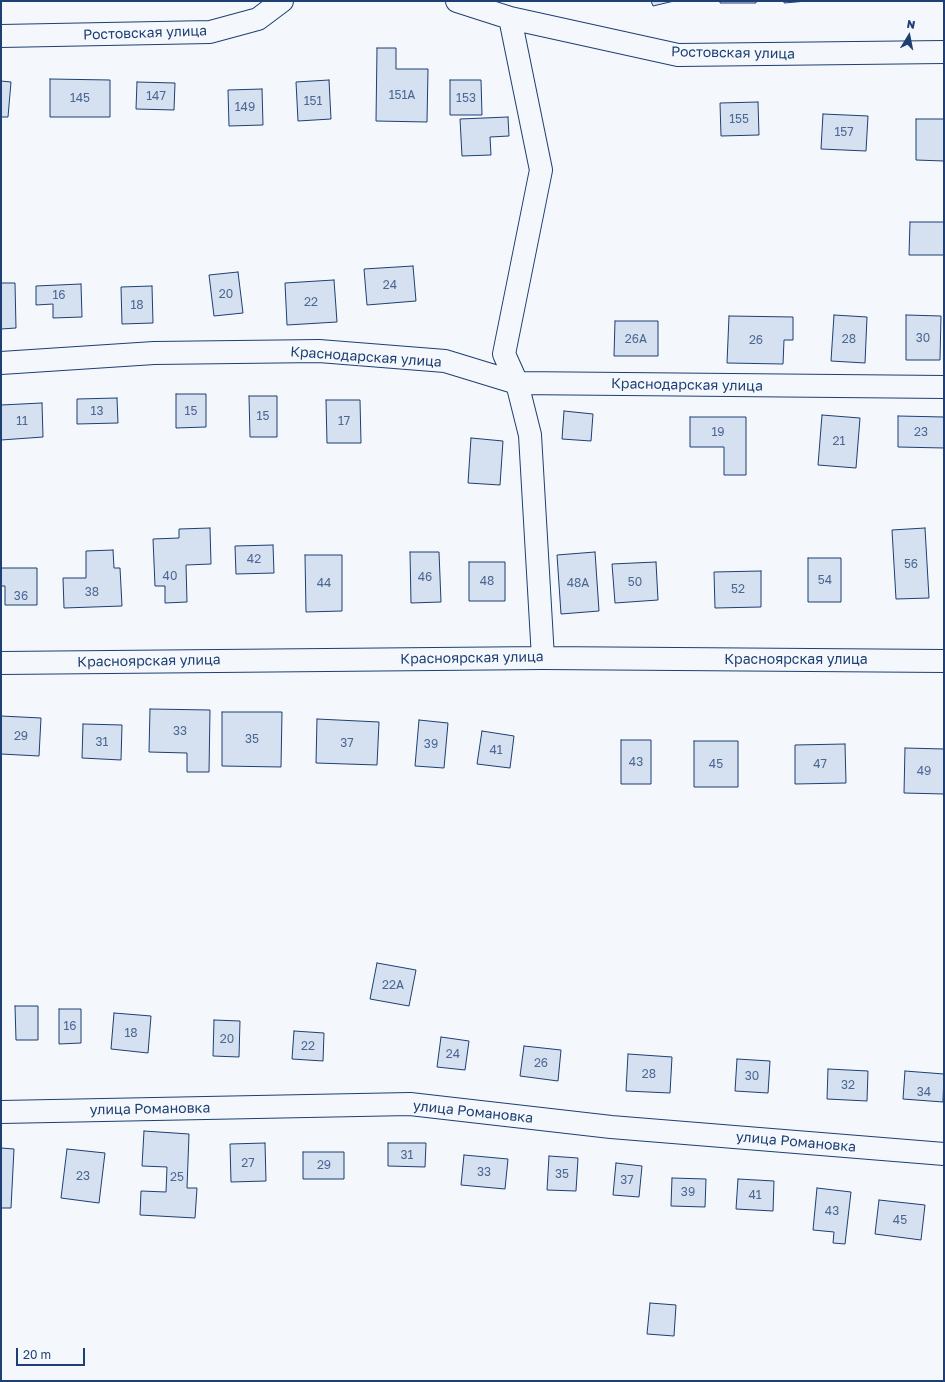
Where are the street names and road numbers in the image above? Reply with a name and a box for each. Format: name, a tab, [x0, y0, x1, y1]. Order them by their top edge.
street label: Ростовская улица	[83, 22, 207, 44]
street label: Ростовская улица	[671, 44, 795, 62]
street label: Краснодарская улица	[290, 343, 442, 371]
street label: Краснодарская улица	[611, 375, 763, 395]
street label: Красноярская улица	[400, 648, 544, 668]
street label: Красноярская улица	[77, 651, 221, 671]
street label: Красноярская улица	[724, 652, 868, 668]
street label: улица Романовка	[412, 1097, 534, 1127]
street label: улица Романовка	[90, 1100, 210, 1118]
street label: улица Романовка	[735, 1128, 857, 1156]

